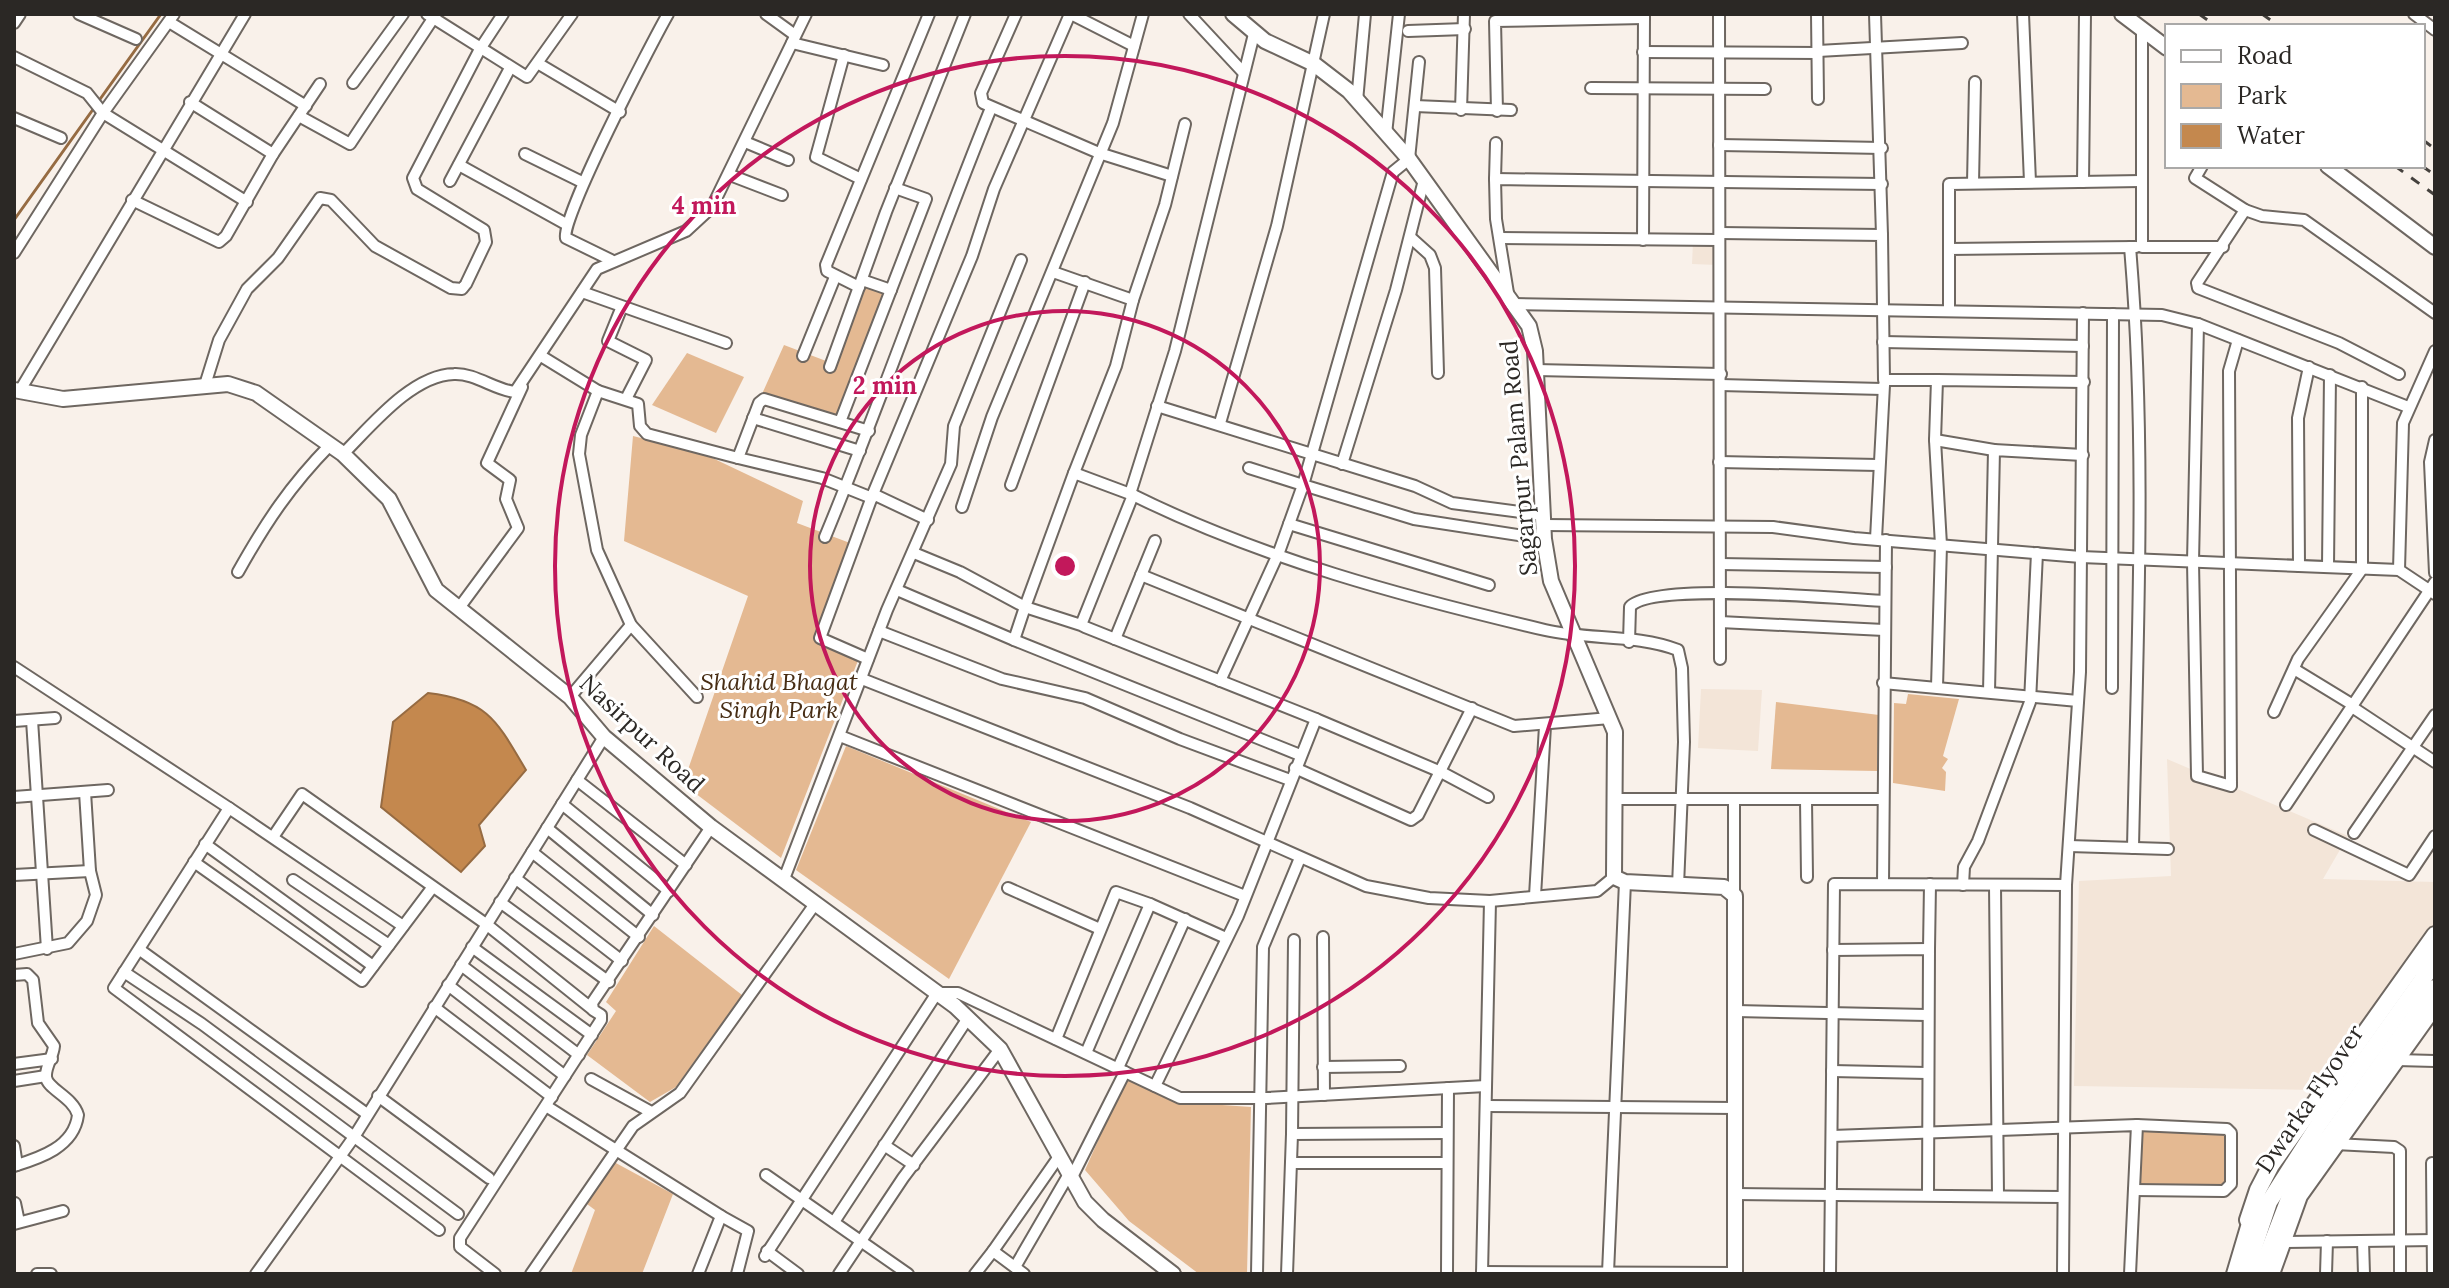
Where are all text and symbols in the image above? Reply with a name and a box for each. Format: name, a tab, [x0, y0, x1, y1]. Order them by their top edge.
legend	[2165, 24, 2425, 168]
text: Road	[2237, 40, 2293, 71]
text: Park	[2237, 80, 2287, 111]
text: Water	[2237, 120, 2305, 151]
text: 4 min	[672, 190, 736, 221]
street label: Sagarpur Palam Road	[1493, 339, 1544, 577]
text: 2 min	[853, 370, 917, 401]
centre of rings	[1051, 552, 1079, 580]
park label: Shahid Bhagat Singh Park	[700, 666, 858, 725]
street label: Nasirpur Road	[573, 668, 711, 799]
street label: Dwarka Flyover	[2249, 1018, 2371, 1179]

